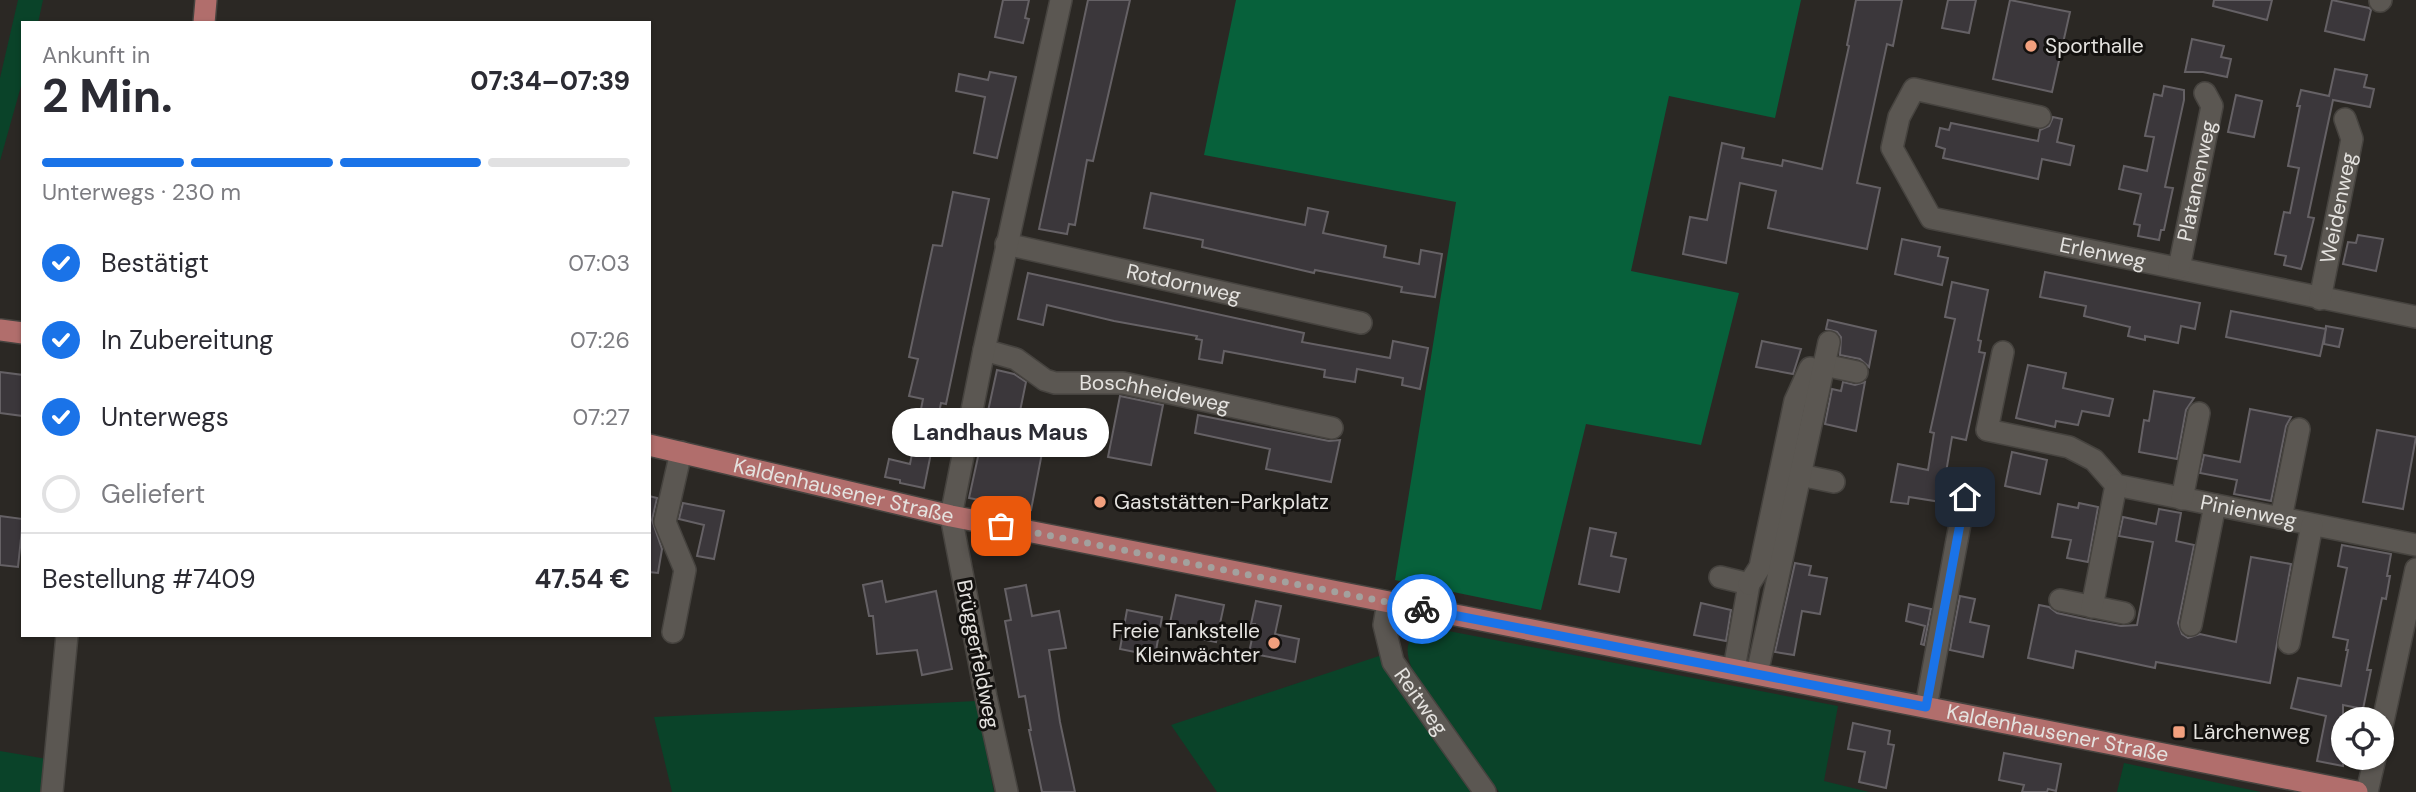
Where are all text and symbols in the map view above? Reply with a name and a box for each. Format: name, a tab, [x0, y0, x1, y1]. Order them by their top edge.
place label: Sporthalle	[2045, 32, 2144, 60]
marker: Sporthalle	[2023, 38, 2039, 54]
text: Ankunft in	[42, 40, 150, 70]
text: 07:34–07:39	[470, 64, 630, 98]
text: 2 Min.	[42, 66, 173, 126]
street label: Platanenweg	[2171, 117, 2223, 244]
street label: Weidenweg	[2313, 150, 2363, 266]
text: Unterwegs · 230 m	[42, 177, 241, 207]
street label: Erlenweg	[2057, 231, 2149, 276]
icon: check	[42, 244, 80, 282]
text: Bestätigt	[101, 246, 209, 280]
text: 07:03	[568, 248, 630, 278]
street label: Rotdornweg	[1124, 257, 1244, 310]
icon: check	[42, 321, 80, 359]
text: In Zubereitung	[101, 323, 274, 357]
text: 07:26	[570, 325, 630, 355]
street label: Boschheideweg	[1079, 369, 1233, 420]
icon: check	[42, 398, 80, 436]
text: Unterwegs	[101, 400, 229, 434]
text: 07:27	[573, 402, 630, 432]
callout: Landhaus Maus	[892, 407, 1110, 456]
text: Landhaus Maus	[913, 417, 1088, 447]
street label: Kaldenhausener Straße	[731, 451, 957, 530]
pin	[1935, 467, 1995, 527]
text: Geliefert	[101, 477, 205, 511]
icon: home	[1946, 478, 1984, 516]
place label: Gaststätten-Parkplatz	[1114, 488, 1329, 516]
street label: Pinienweg	[2198, 488, 2299, 535]
marker: Gaststätten-Parkplatz	[1092, 494, 1108, 510]
pin	[971, 496, 1031, 556]
icon: bag	[982, 507, 1020, 545]
text: Bestellung #7409	[42, 562, 256, 596]
text: 47.54 €	[534, 562, 630, 596]
courier	[1387, 574, 1457, 644]
street label: Brüggerfeldweg	[950, 577, 1006, 731]
icon: bike	[1403, 590, 1441, 628]
place label: Freie Tankstelle Kleinwächter	[1112, 617, 1260, 669]
marker: Freie Tankstelle Kleinwächter	[1266, 635, 1282, 651]
street label: Reitweg	[1388, 662, 1455, 741]
street label: Kaldenhausener Straße	[1944, 698, 2171, 769]
map controls	[2331, 707, 2394, 770]
button: locate	[2331, 707, 2394, 770]
place label: Lärchenweg	[2193, 718, 2310, 746]
marker: Lärchenweg	[2171, 724, 2187, 740]

